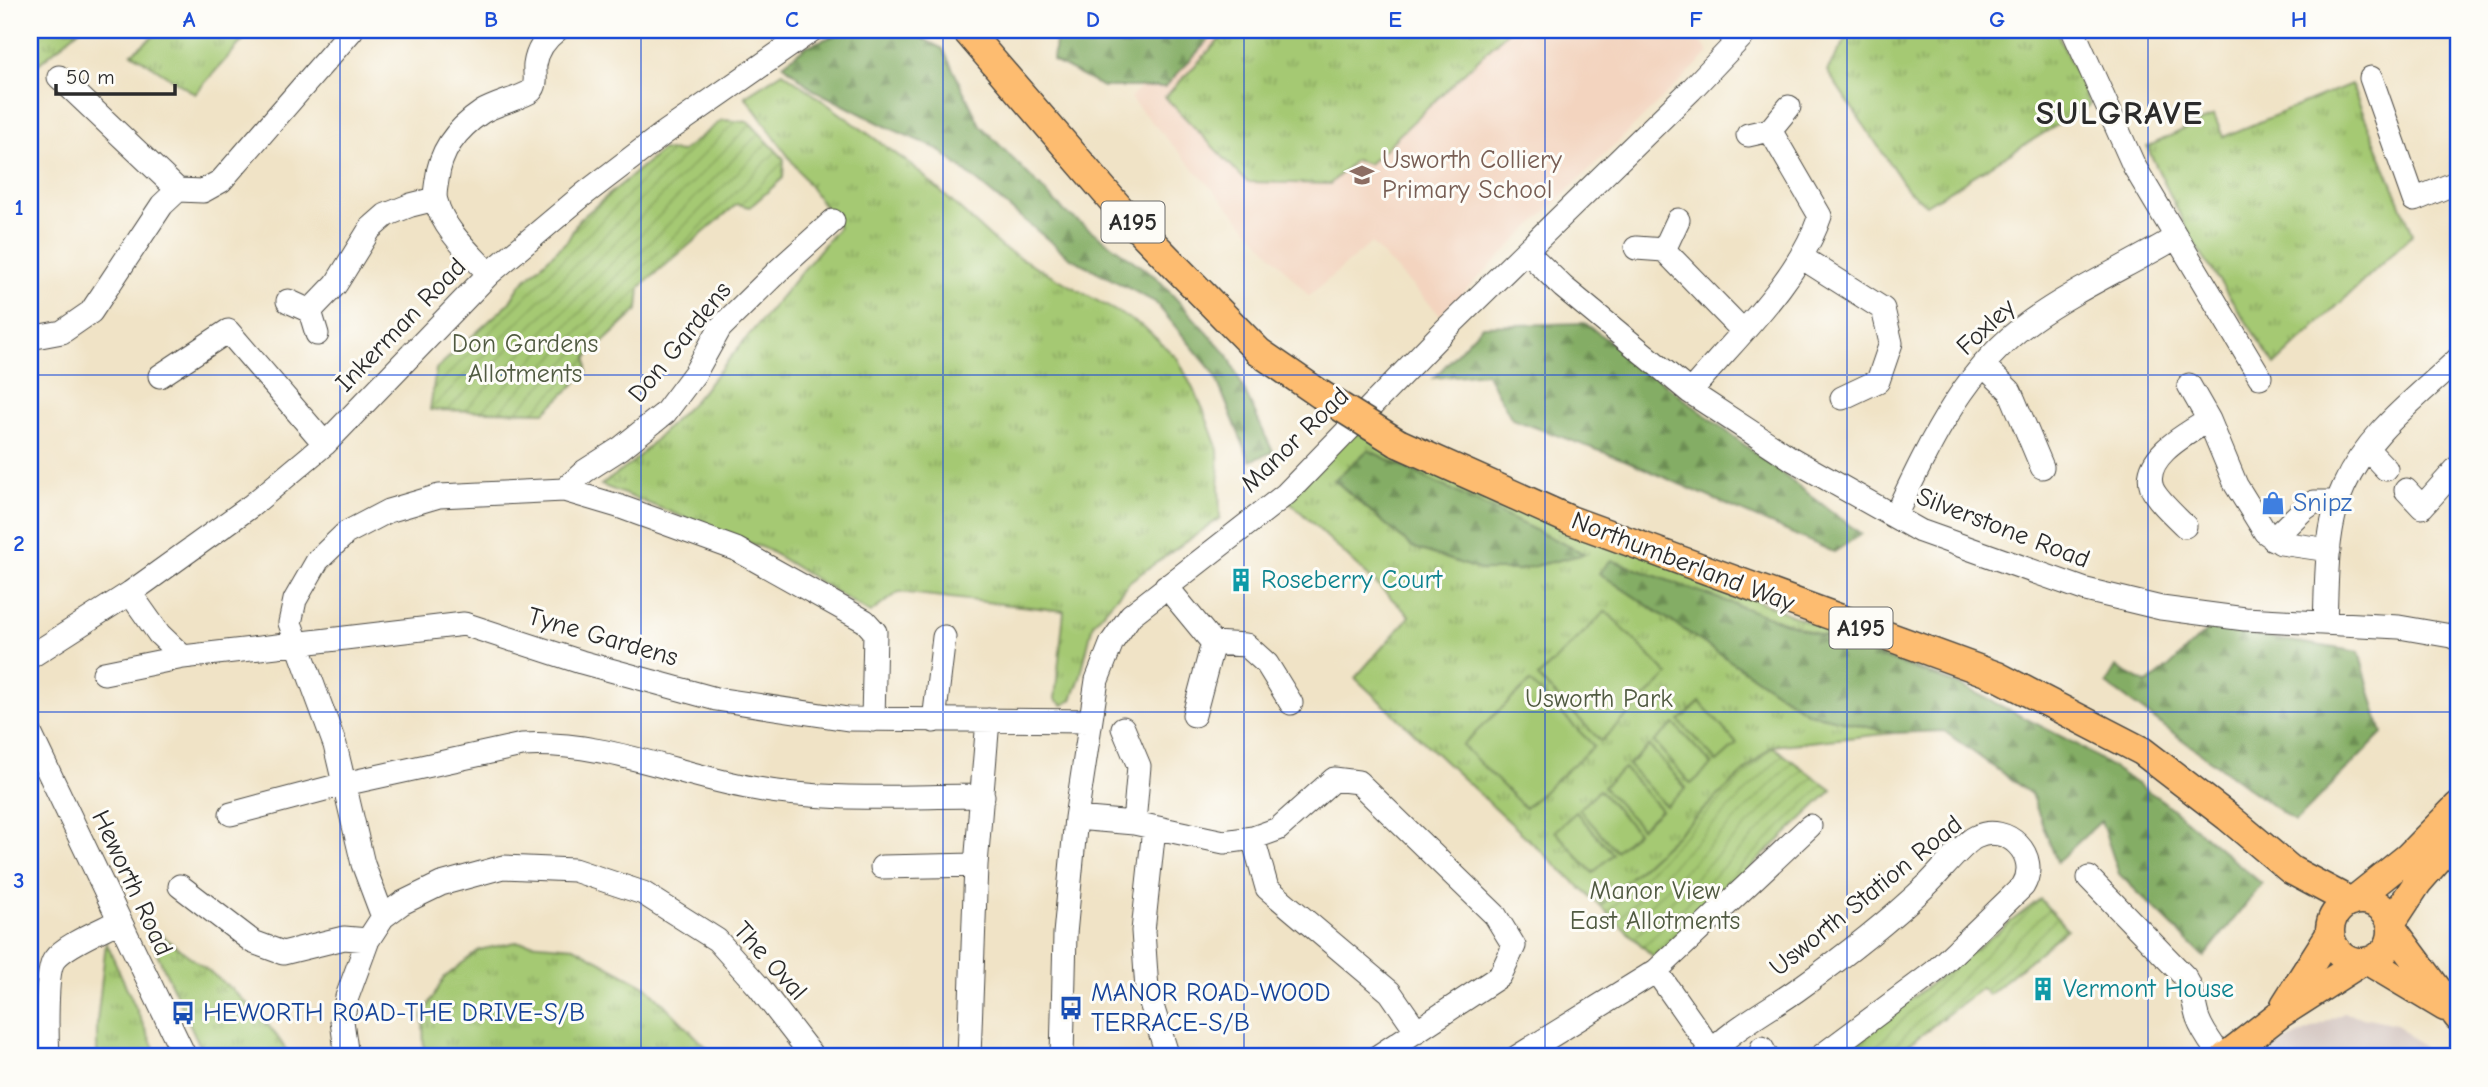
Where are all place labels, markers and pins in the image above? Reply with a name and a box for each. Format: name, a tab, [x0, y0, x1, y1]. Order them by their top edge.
place label: Usworth Colliery Primary School	[1382, 145, 1562, 205]
school or university icon: Usworth Colliery Primary School	[1348, 161, 1376, 189]
place label: Snipz	[2293, 488, 2352, 518]
shop icon: Snipz	[2259, 489, 2287, 517]
place label: Roseberry Court	[1261, 565, 1444, 595]
building icon: Roseberry Court	[1227, 566, 1255, 594]
place label: Vermont House	[2063, 974, 2234, 1004]
building icon: Vermont House	[2029, 975, 2057, 1003]
place label: MANOR ROAD-WOOD TERRACE-S/B	[1091, 978, 1331, 1038]
bus stop icon: MANOR ROAD-WOOD TERRACE-S/B	[1057, 994, 1085, 1022]
place label: HEWORTH ROAD-THE DRIVE-S/B	[203, 998, 585, 1028]
bus stop icon: HEWORTH ROAD-THE DRIVE-S/B	[169, 999, 197, 1027]

